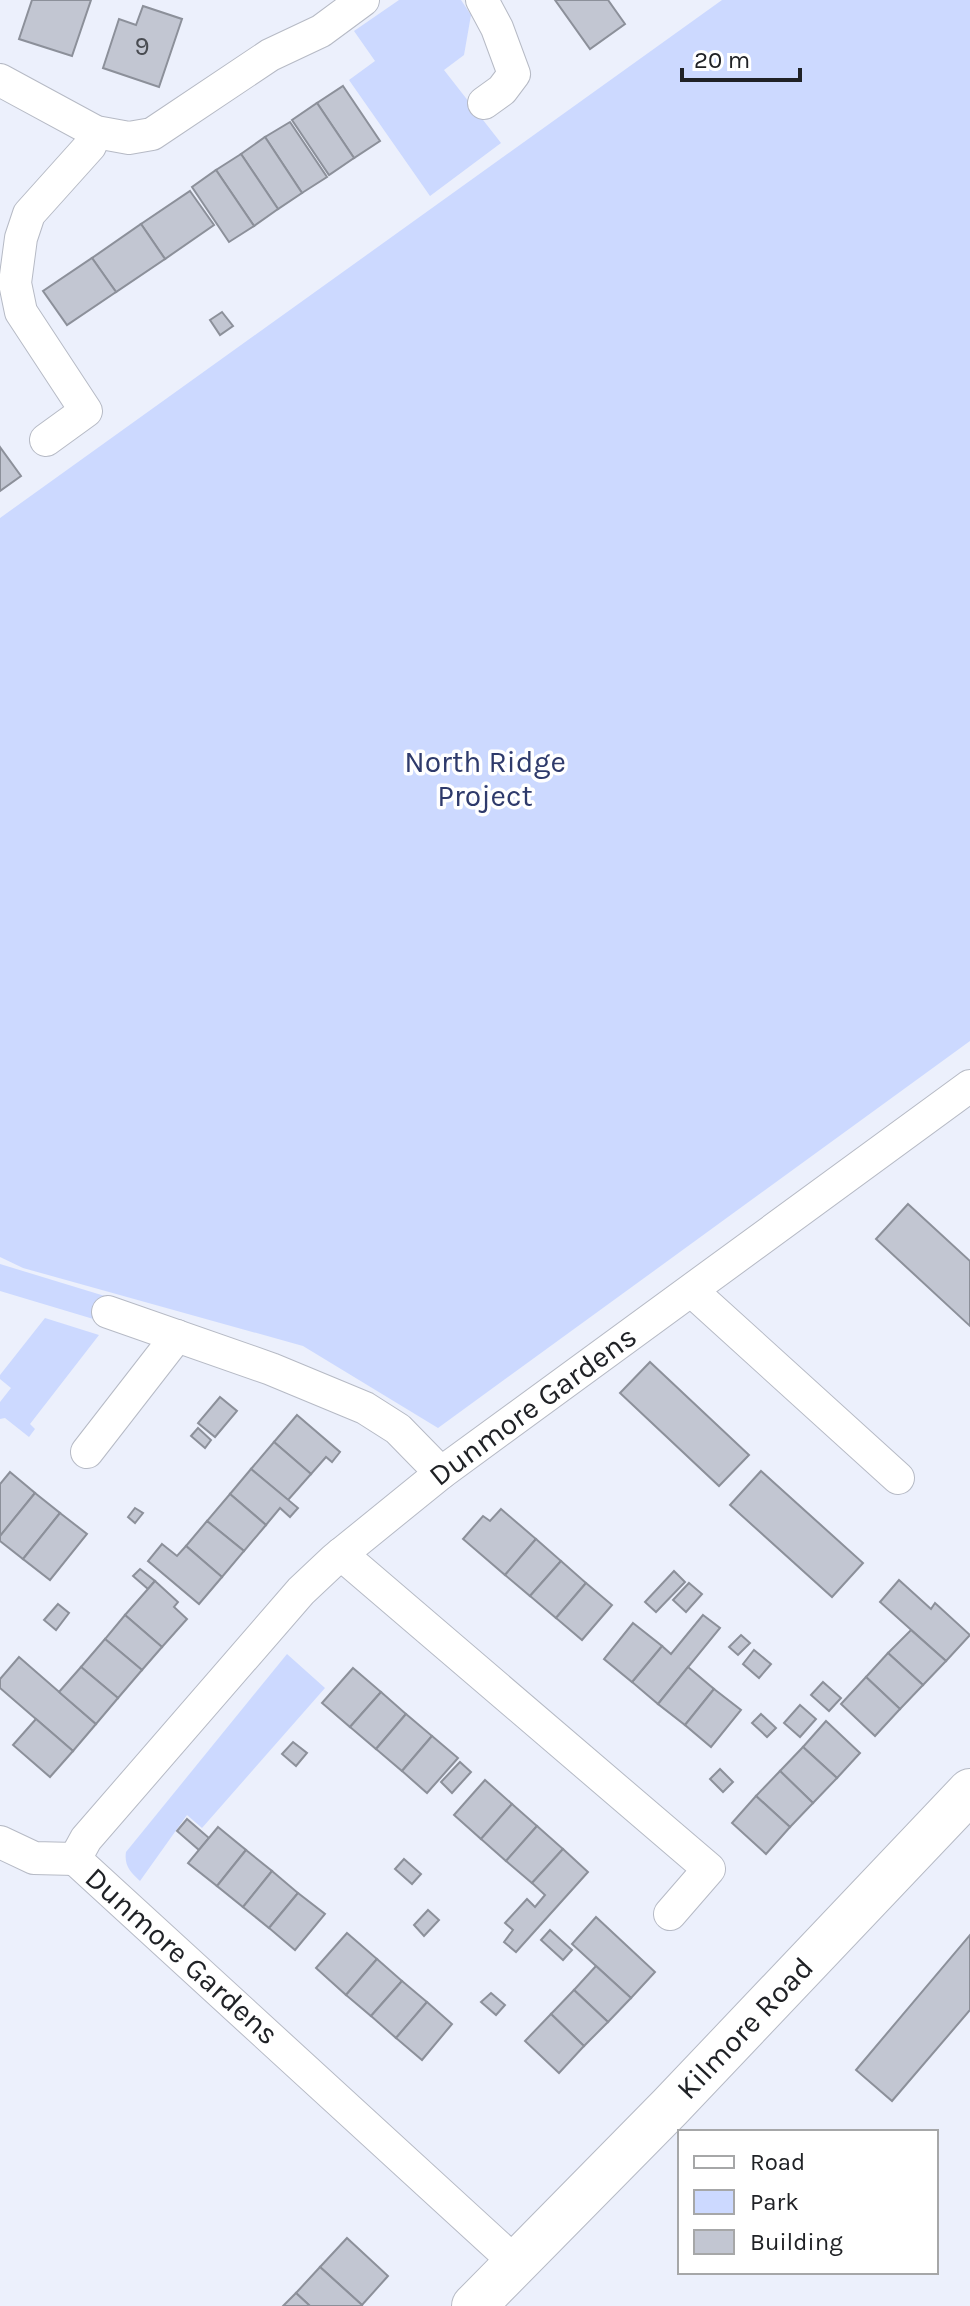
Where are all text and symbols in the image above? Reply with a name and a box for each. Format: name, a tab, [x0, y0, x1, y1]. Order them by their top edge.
house number: 9	[134, 31, 150, 62]
scale bar	[682, 32, 800, 82]
text: 20 m	[694, 46, 750, 74]
park label: North Ridge Project	[404, 744, 566, 814]
street label: Dunmore Gardens	[422, 1318, 643, 1493]
street label: Dunmore Gardens	[78, 1860, 286, 2052]
street label: Kilmore Road	[669, 1950, 821, 2107]
legend	[678, 2130, 938, 2274]
text: Road	[750, 2148, 805, 2176]
text: Park	[750, 2188, 799, 2216]
text: Building	[750, 2228, 843, 2256]

